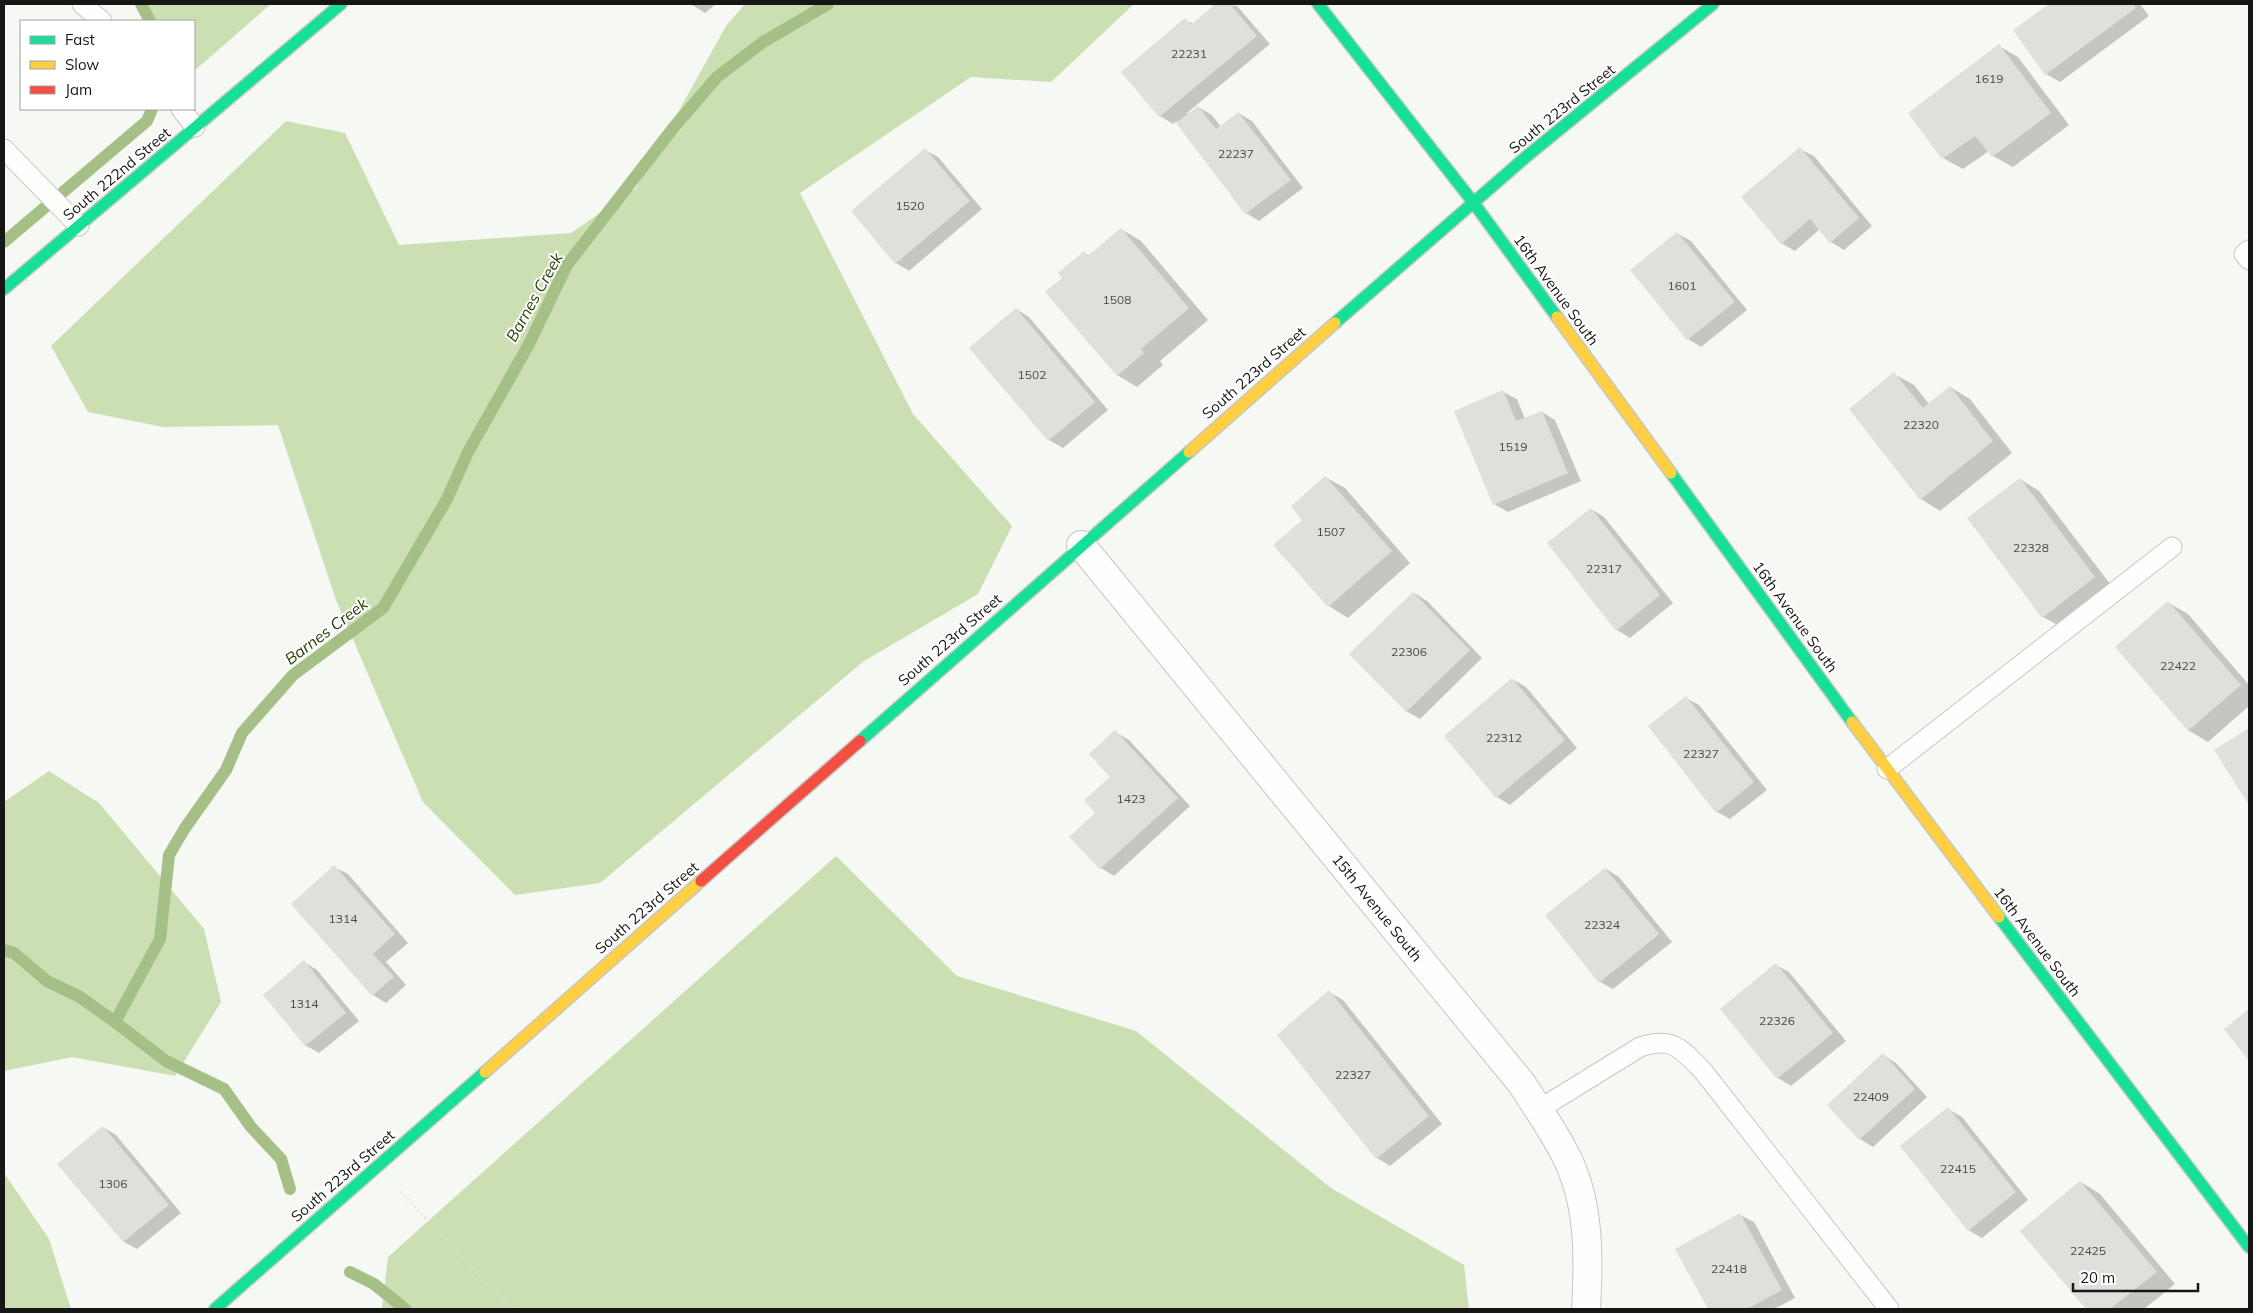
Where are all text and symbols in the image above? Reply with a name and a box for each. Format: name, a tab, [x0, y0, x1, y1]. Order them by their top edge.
legend	[20, 20, 195, 110]
text: Fast	[65, 30, 95, 49]
house number: 22231	[1171, 46, 1207, 61]
text: Slow	[65, 55, 99, 74]
street label: South 223rd Street	[1505, 60, 1619, 157]
house number: 1619	[1975, 71, 2003, 86]
text: Jam	[65, 80, 92, 99]
street label: South 222nd Street	[59, 123, 174, 224]
house number: 22237	[1218, 146, 1254, 161]
house number: 1520	[896, 198, 924, 213]
street label: 16th Avenue South	[1510, 230, 1603, 349]
water label: Barnes Creek	[501, 248, 567, 345]
house number: 1601	[1668, 278, 1696, 293]
house number: 1508	[1103, 292, 1131, 307]
street label: South 223rd Street	[1198, 322, 1309, 423]
house number: 1502	[1018, 367, 1046, 382]
house number: 22320	[1903, 417, 1939, 432]
house number: 1519	[1499, 439, 1527, 454]
house number: 1507	[1317, 524, 1345, 539]
house number: 22328	[2013, 540, 2049, 555]
street label: 16th Avenue South	[1749, 557, 1842, 676]
house number: 22317	[1586, 561, 1622, 576]
street label: South 223rd Street	[894, 589, 1005, 690]
water label: Barnes Creek	[281, 593, 372, 669]
house number: 22306	[1391, 644, 1427, 659]
house number: 22422	[2160, 658, 2196, 673]
house number: 22312	[1486, 730, 1522, 745]
house number: 22327	[1683, 746, 1719, 761]
house number: 1423	[1117, 791, 1145, 806]
street label: 15th Avenue South	[1328, 850, 1427, 965]
street label: South 223rd Street	[591, 857, 702, 958]
street label: 16th Avenue South	[1990, 883, 2085, 1000]
house number: 1314	[329, 911, 357, 926]
house number: 22324	[1584, 917, 1620, 932]
house number: 1314	[290, 996, 318, 1011]
house number: 22326	[1759, 1013, 1795, 1028]
house number: 22327	[1335, 1067, 1371, 1082]
house number: 22409	[1853, 1089, 1889, 1104]
street label: South 223rd Street	[287, 1125, 398, 1226]
house number: 22415	[1940, 1161, 1976, 1176]
house number: 1306	[99, 1176, 127, 1191]
house number: 22425	[2070, 1243, 2106, 1258]
scale bar	[2073, 1260, 2198, 1292]
house number: 22418	[1711, 1261, 1747, 1276]
text: 20 m	[2080, 1268, 2115, 1287]

